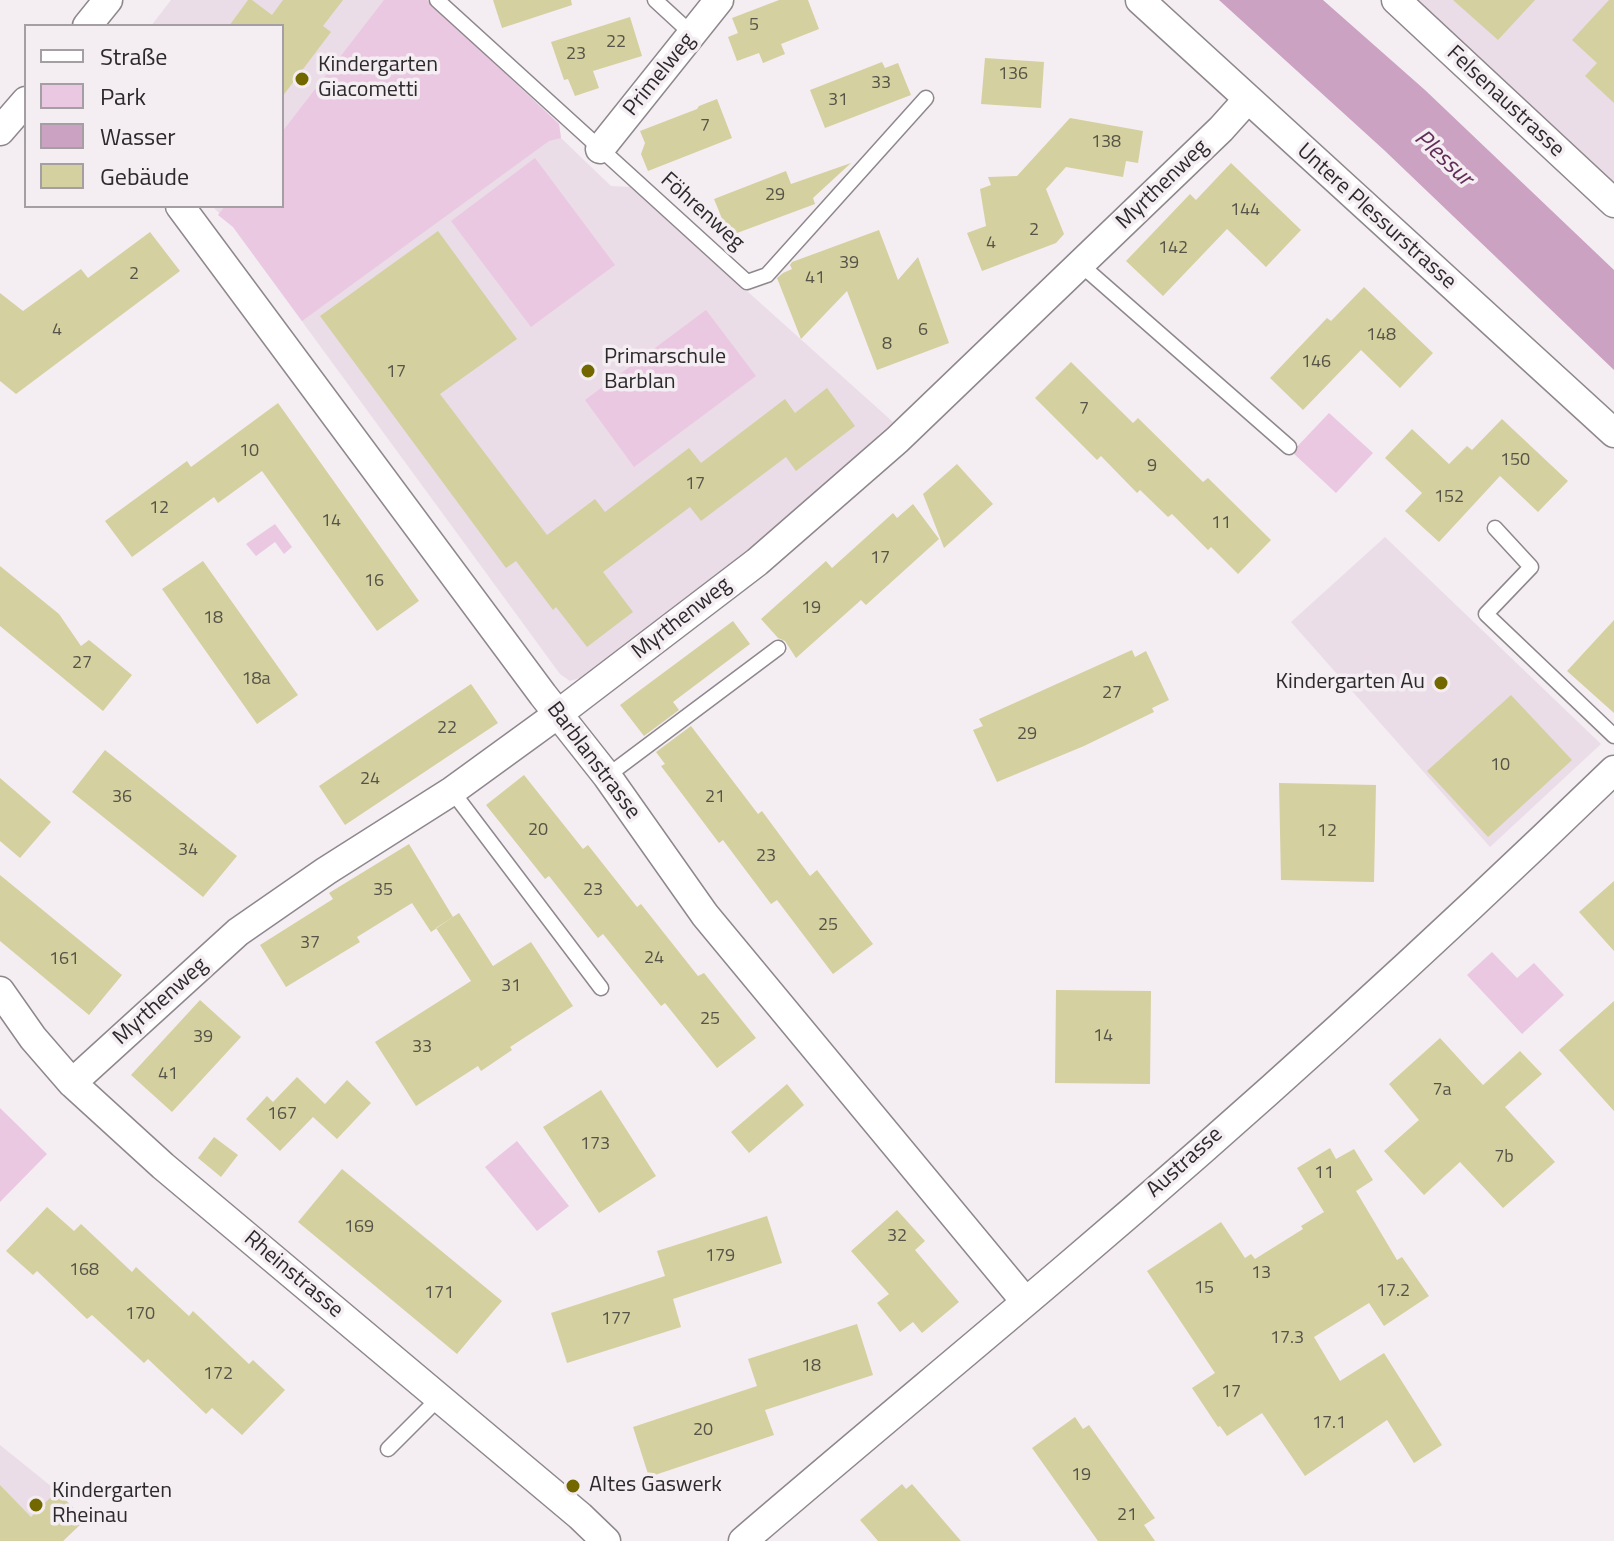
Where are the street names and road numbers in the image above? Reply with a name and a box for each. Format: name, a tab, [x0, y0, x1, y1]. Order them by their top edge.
street label: Primelweg	[619, 28, 701, 122]
street label: Felsenaustrasse	[1441, 41, 1569, 163]
street label: Myrthenweg	[1111, 134, 1215, 236]
street label: Untere Plessurstrasse	[1291, 139, 1461, 295]
street label: Föhrenweg	[655, 167, 749, 257]
street label: Myrthenweg	[627, 572, 737, 666]
street label: Barblanstrasse	[540, 697, 646, 825]
street label: Myrthenweg	[108, 953, 214, 1051]
street label: Austrasse	[1142, 1122, 1228, 1204]
street label: Rheinstrasse	[238, 1226, 348, 1324]

